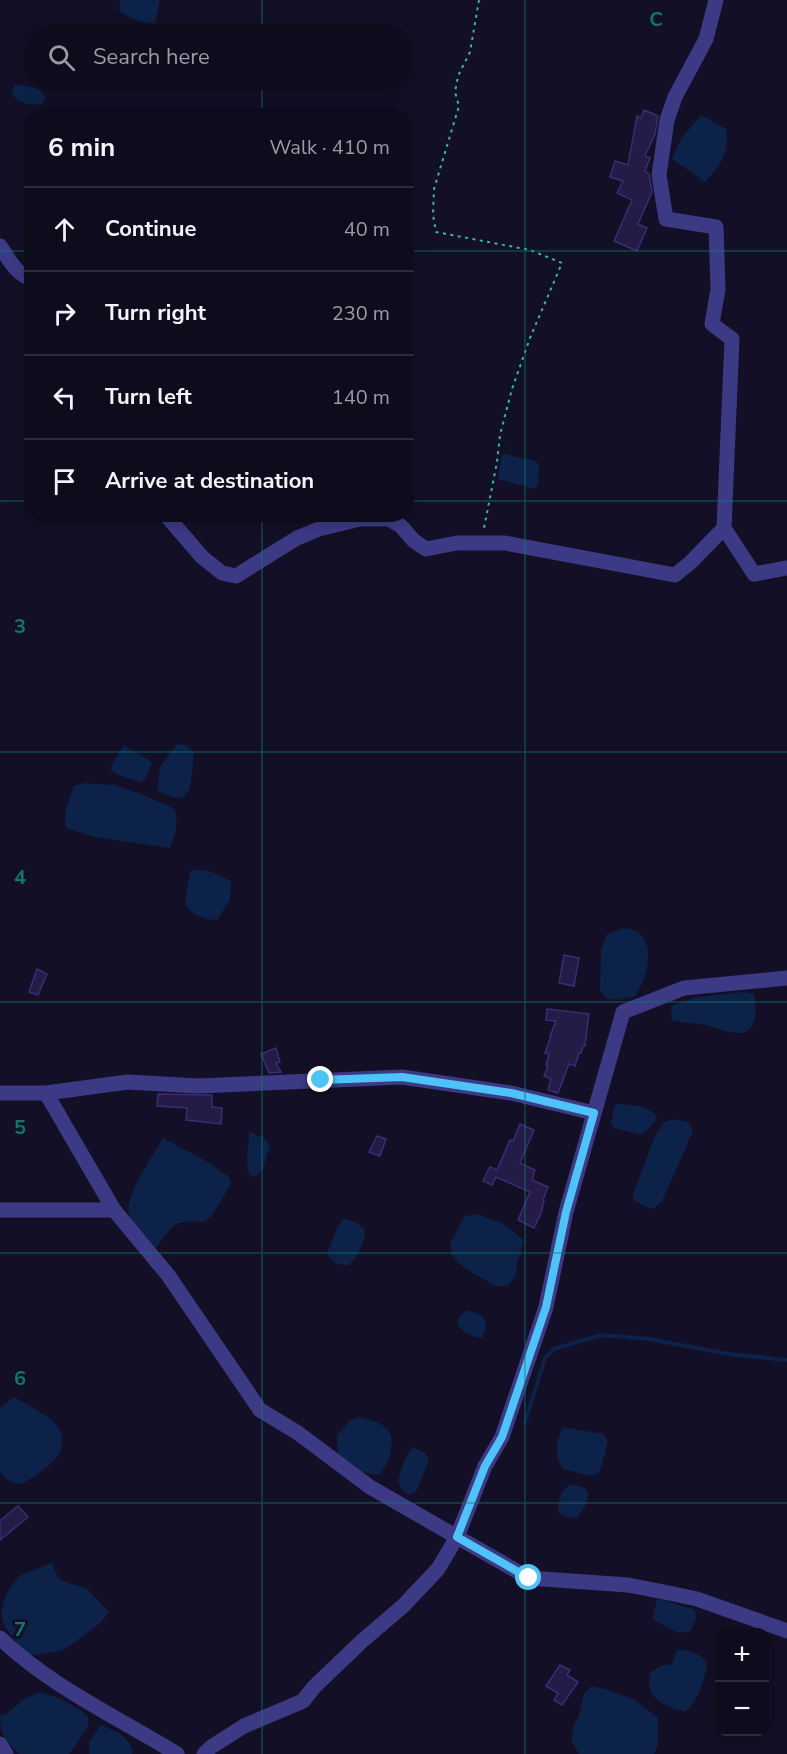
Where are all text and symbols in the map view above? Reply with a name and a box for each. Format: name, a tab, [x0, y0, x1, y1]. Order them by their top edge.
text: C	[649, 6, 663, 33]
search box	[24, 24, 414, 90]
icon: search	[45, 41, 78, 74]
text: Search here	[93, 42, 210, 72]
text: 6 min	[48, 130, 115, 165]
text: Walk · 410 m	[270, 134, 390, 161]
icon: ahead	[48, 213, 81, 246]
text: Continue	[105, 214, 196, 244]
text: 40 m	[344, 216, 390, 243]
icon: right	[48, 297, 81, 330]
text: Turn right	[105, 298, 206, 328]
text: 230 m	[332, 300, 390, 327]
icon: left	[48, 381, 81, 414]
text: Turn left	[105, 382, 192, 412]
text: 140 m	[332, 384, 390, 411]
icon: arrive	[48, 465, 81, 498]
text: Arrive at destination	[105, 466, 314, 496]
text: 3	[14, 613, 26, 640]
text: 4	[14, 864, 26, 891]
route end	[307, 1066, 333, 1092]
text: 5	[14, 1114, 26, 1141]
text: 6	[14, 1365, 26, 1392]
route start	[515, 1564, 541, 1590]
text: 7	[14, 1616, 26, 1643]
map controls	[715, 1628, 769, 1736]
button: +	[715, 1628, 769, 1682]
button: −	[715, 1682, 769, 1736]

